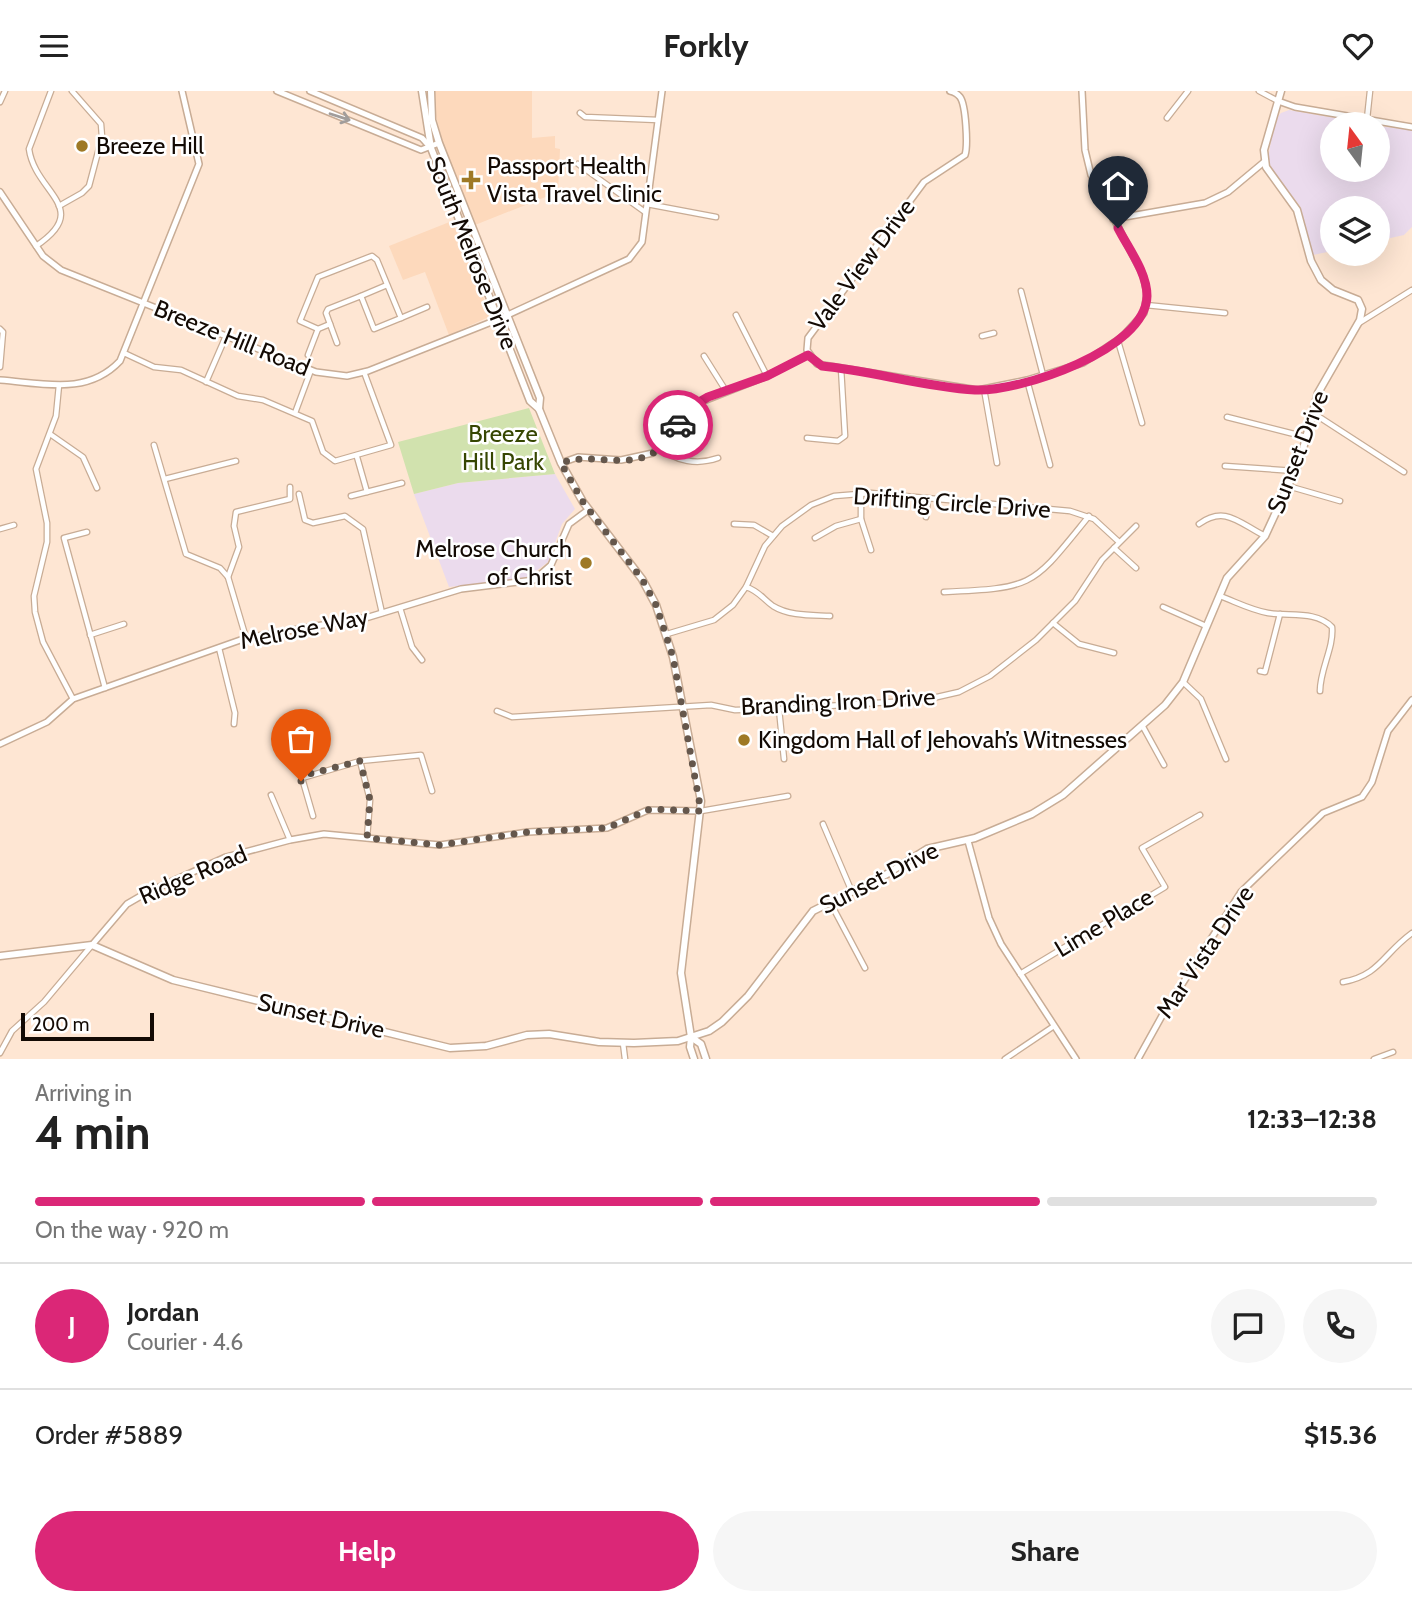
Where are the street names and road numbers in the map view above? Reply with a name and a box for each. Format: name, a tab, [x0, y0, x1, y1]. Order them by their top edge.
street label: South Melrose Drive	[421, 152, 524, 353]
street label: Vale View Drive	[802, 193, 921, 337]
street label: Breeze Hill Road	[150, 293, 314, 382]
street label: Sunset Drive	[1261, 386, 1334, 517]
street label: Drifting Circle Drive	[852, 481, 1052, 524]
street label: Melrose Way	[237, 602, 371, 655]
street label: Branding Iron Drive	[740, 682, 936, 721]
street label: Sunset Drive	[815, 835, 943, 920]
street label: Ridge Road	[134, 839, 251, 910]
street label: Mar Vista Drive	[1150, 880, 1260, 1023]
street label: Lime Place	[1049, 882, 1158, 963]
street label: Sunset Drive	[255, 987, 387, 1044]

